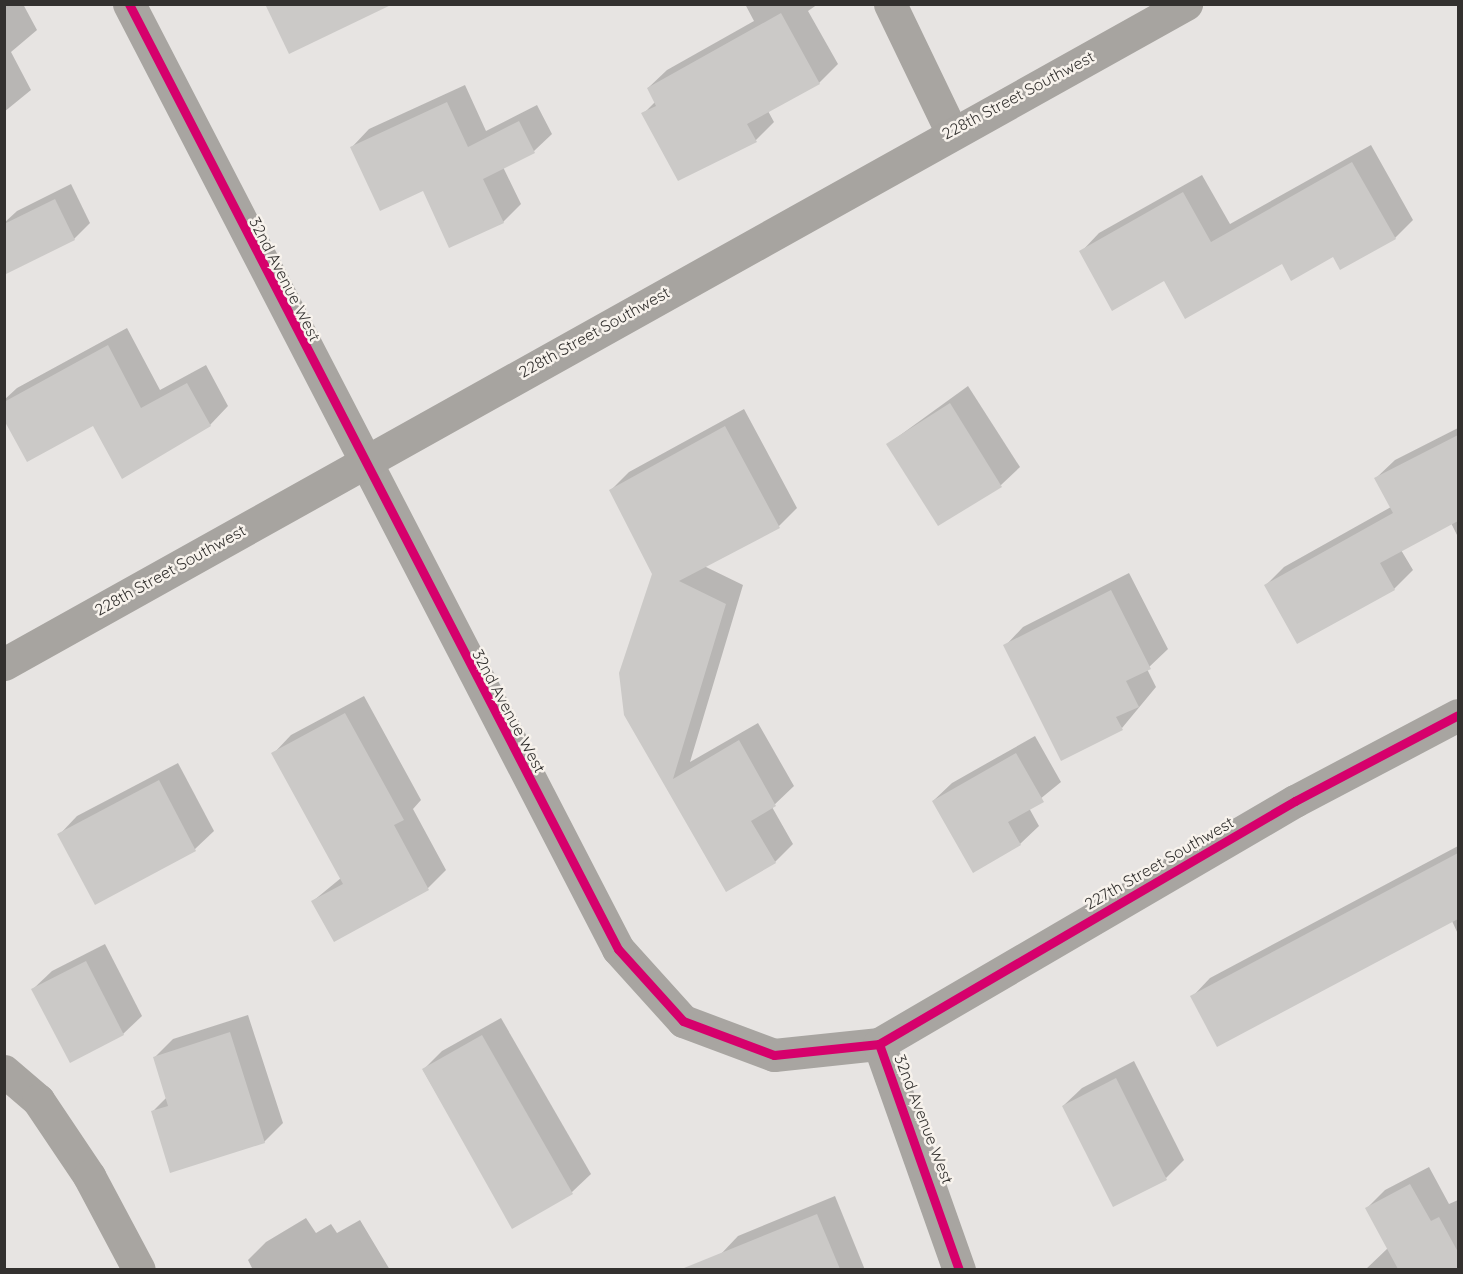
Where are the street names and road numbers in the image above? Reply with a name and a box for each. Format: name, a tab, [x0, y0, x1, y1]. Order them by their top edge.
street label: 228th Street Southwest	[939, 47, 1097, 143]
street label: 32nd Avenue West	[245, 214, 325, 344]
street label: 228th Street Southwest	[515, 282, 673, 382]
street label: 228th Street Southwest	[91, 520, 249, 620]
street label: 32nd Avenue West	[468, 646, 550, 776]
street label: 227th Street Southwest	[1081, 812, 1237, 914]
street label: 32nd Avenue West	[891, 1052, 957, 1186]

